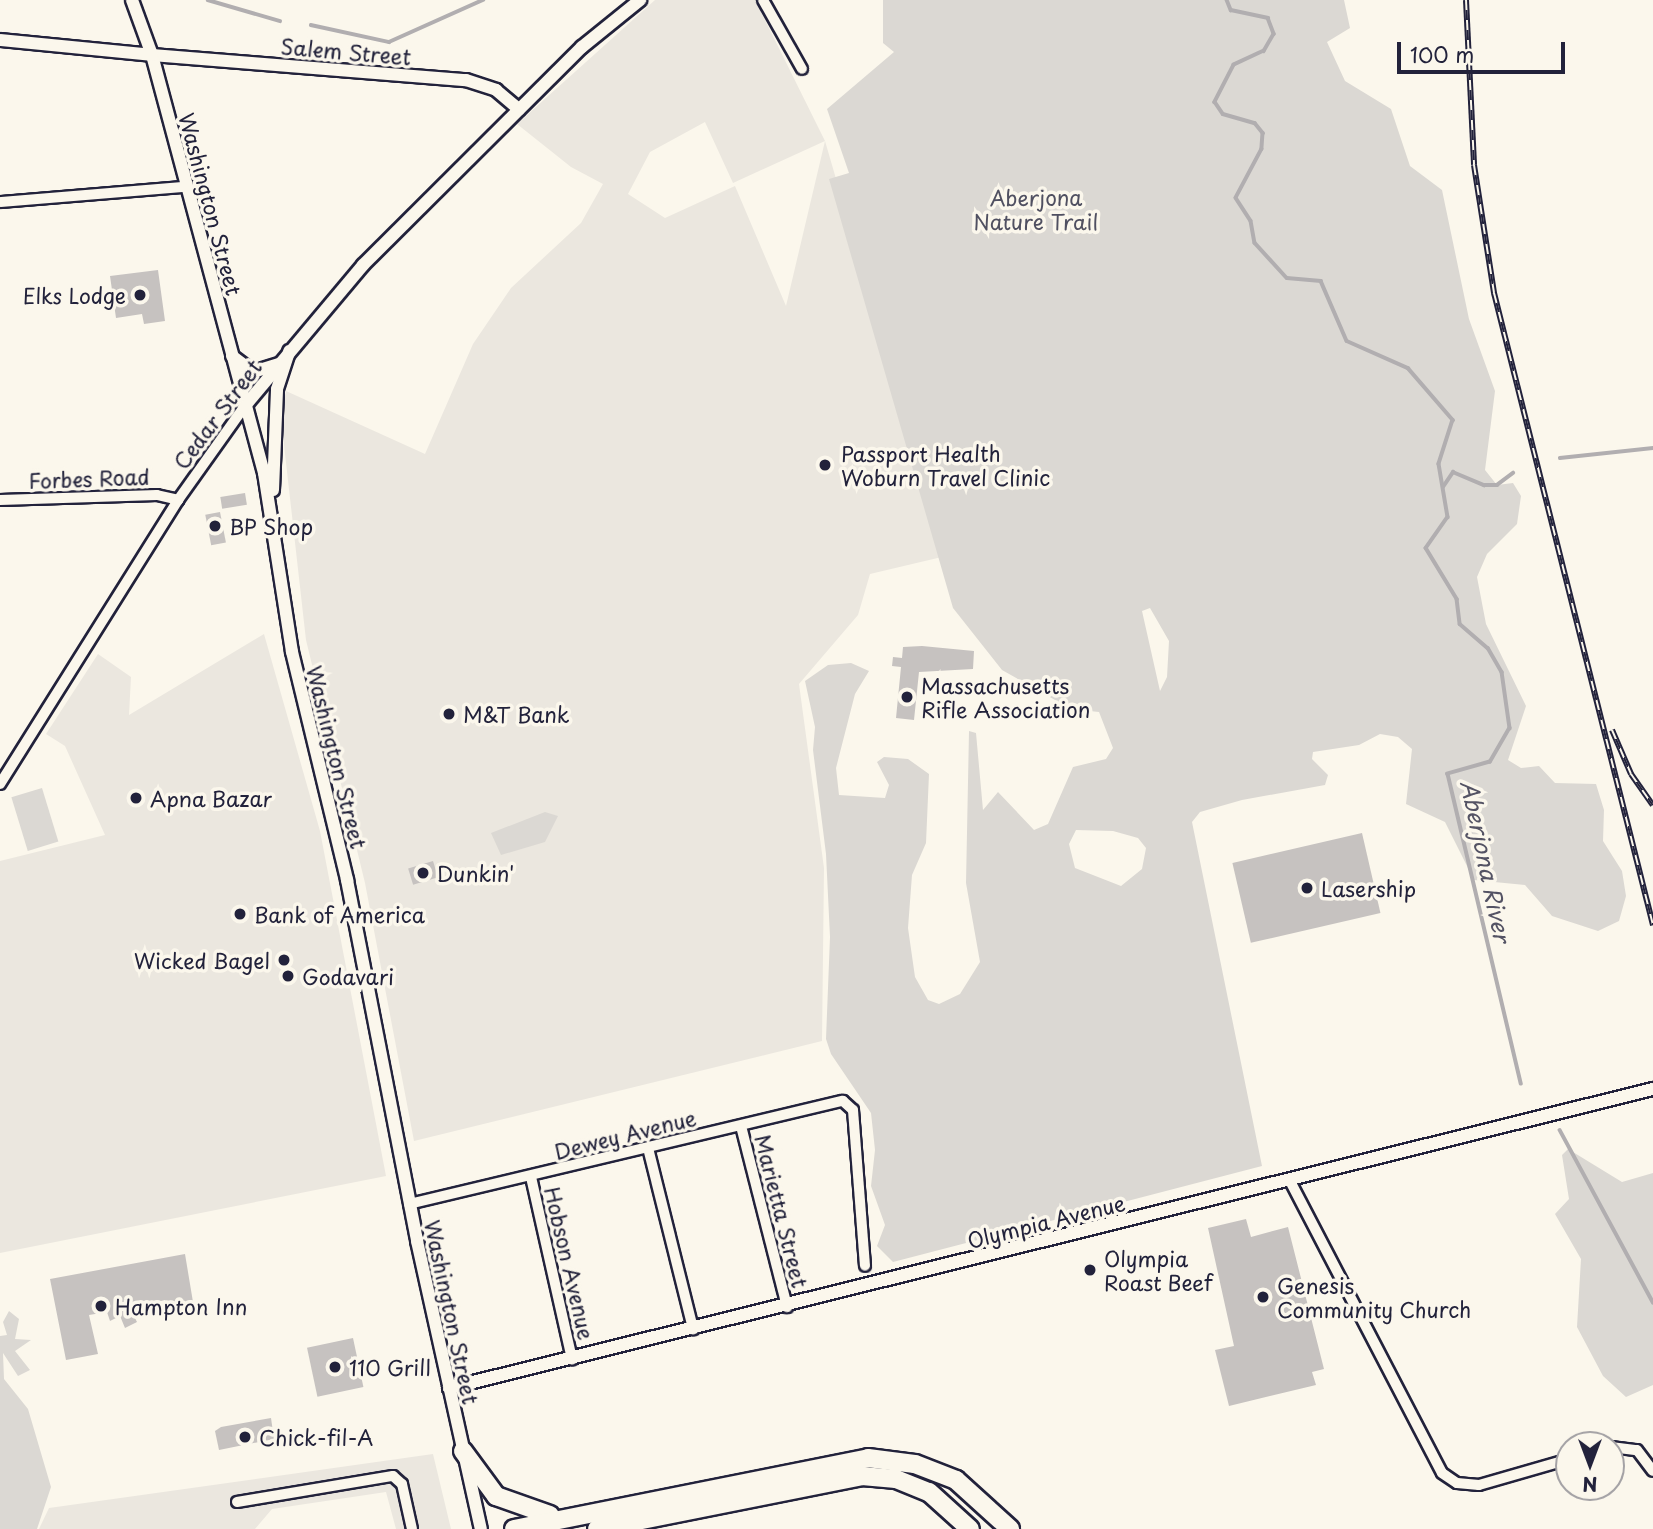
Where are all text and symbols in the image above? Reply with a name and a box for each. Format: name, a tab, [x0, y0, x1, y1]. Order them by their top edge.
scale bar	[1401, 28, 1569, 72]
street label: Salem Street	[279, 33, 413, 69]
text: 100 m	[1410, 38, 1474, 70]
street label: Washington Street	[175, 110, 247, 298]
park label: Aberjona Nature Trail	[974, 184, 1098, 234]
place label: Elks Lodge	[21, 282, 126, 308]
marker: Elks Lodge	[132, 287, 148, 303]
street label: Cedar Street	[168, 354, 266, 474]
place label: Passport Health Woburn Travel Clinic	[841, 440, 1053, 490]
marker: Passport Health Woburn Travel Clinic	[815, 455, 835, 475]
street label: Forbes Road	[27, 463, 151, 493]
place label: BP Shop	[229, 513, 313, 539]
marker: BP Shop	[207, 518, 223, 534]
street label: Washington Street	[302, 663, 372, 851]
place label: Massachusetts Rifle Association	[921, 672, 1091, 722]
marker: Massachusetts Rifle Association	[899, 689, 915, 705]
place label: M&T Bank	[463, 701, 570, 727]
marker: M&T Bank	[441, 706, 457, 722]
water label: Aberjona River	[1455, 777, 1517, 945]
place label: Apna Bazar	[150, 785, 271, 811]
marker: Apna Bazar	[128, 790, 144, 806]
place label: Dunkin'	[437, 860, 514, 886]
marker: Dunkin'	[415, 865, 431, 881]
place label: Lasership	[1321, 875, 1416, 901]
marker: Lasership	[1299, 880, 1315, 896]
place label: Bank of America	[254, 901, 425, 927]
marker: Bank of America	[232, 906, 248, 922]
place label: Wicked Bagel	[132, 947, 270, 973]
marker: Wicked Bagel	[276, 952, 292, 968]
place label: Godavari	[302, 963, 394, 989]
marker: Godavari	[280, 968, 296, 984]
street label: Dewey Avenue	[551, 1104, 699, 1164]
street label: Marietta Street	[751, 1131, 813, 1291]
street label: Hobson Avenue	[540, 1185, 600, 1341]
street label: Olympia Avenue	[964, 1189, 1128, 1253]
street label: Washington Street	[420, 1218, 484, 1406]
place label: Olympia Roast Beef	[1104, 1245, 1213, 1295]
marker: Olympia Roast Beef	[1082, 1262, 1098, 1278]
place label: Genesis Community Church	[1277, 1272, 1473, 1322]
marker: Genesis Community Church	[1255, 1289, 1271, 1305]
place label: Hampton Inn	[115, 1293, 247, 1319]
marker: Hampton Inn	[93, 1298, 109, 1314]
place label: 110 Grill	[349, 1354, 432, 1380]
marker: 110 Grill	[327, 1359, 343, 1375]
place label: Chick-fil-A	[259, 1424, 373, 1450]
marker: Chick-fil-A	[237, 1429, 253, 1445]
north arrow	[1555, 1431, 1625, 1501]
text: N	[1582, 1471, 1598, 1499]

